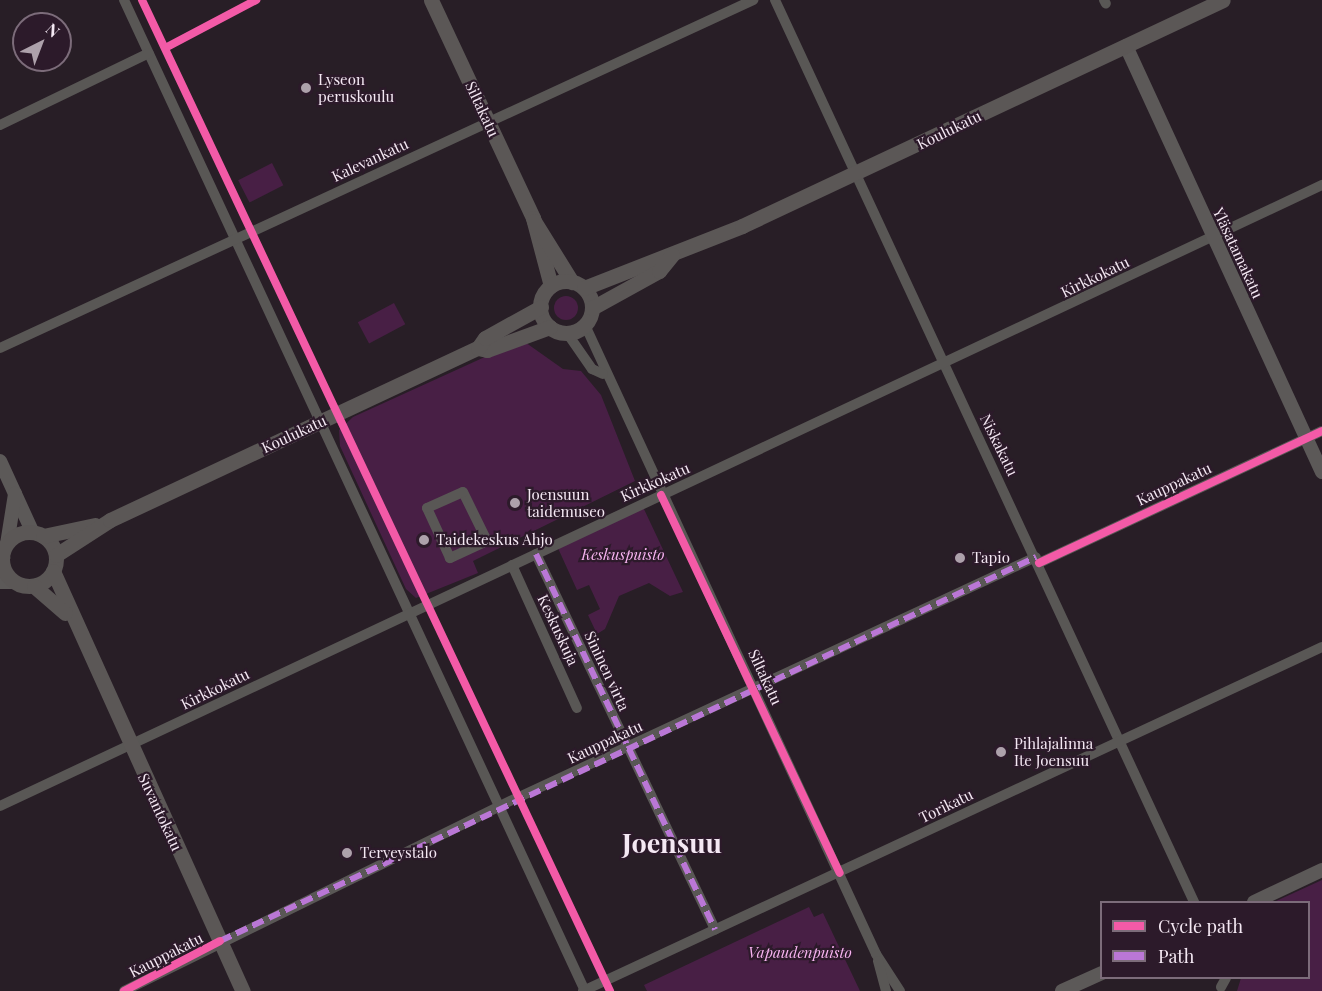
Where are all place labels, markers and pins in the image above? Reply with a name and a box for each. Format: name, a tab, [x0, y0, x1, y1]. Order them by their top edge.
place label: Lyseon peruskoulu	[318, 70, 394, 105]
marker: Lyseon peruskoulu	[299, 81, 313, 95]
place label: Joensuun taidemuseo	[527, 485, 605, 520]
marker: Joensuun taidemuseo	[508, 496, 522, 510]
place label: Taidekeskus Ahjo	[436, 531, 553, 549]
marker: Taidekeskus Ahjo	[417, 533, 431, 547]
place label: Tapio	[972, 549, 1010, 567]
marker: Tapio	[953, 551, 967, 565]
place label: Pihlajalinna Ite Joensuu	[1014, 734, 1093, 769]
marker: Pihlajalinna Ite Joensuu	[992, 743, 1010, 761]
marker: Terveystalo	[338, 844, 356, 862]
place label: Terveystalo	[360, 844, 437, 862]

